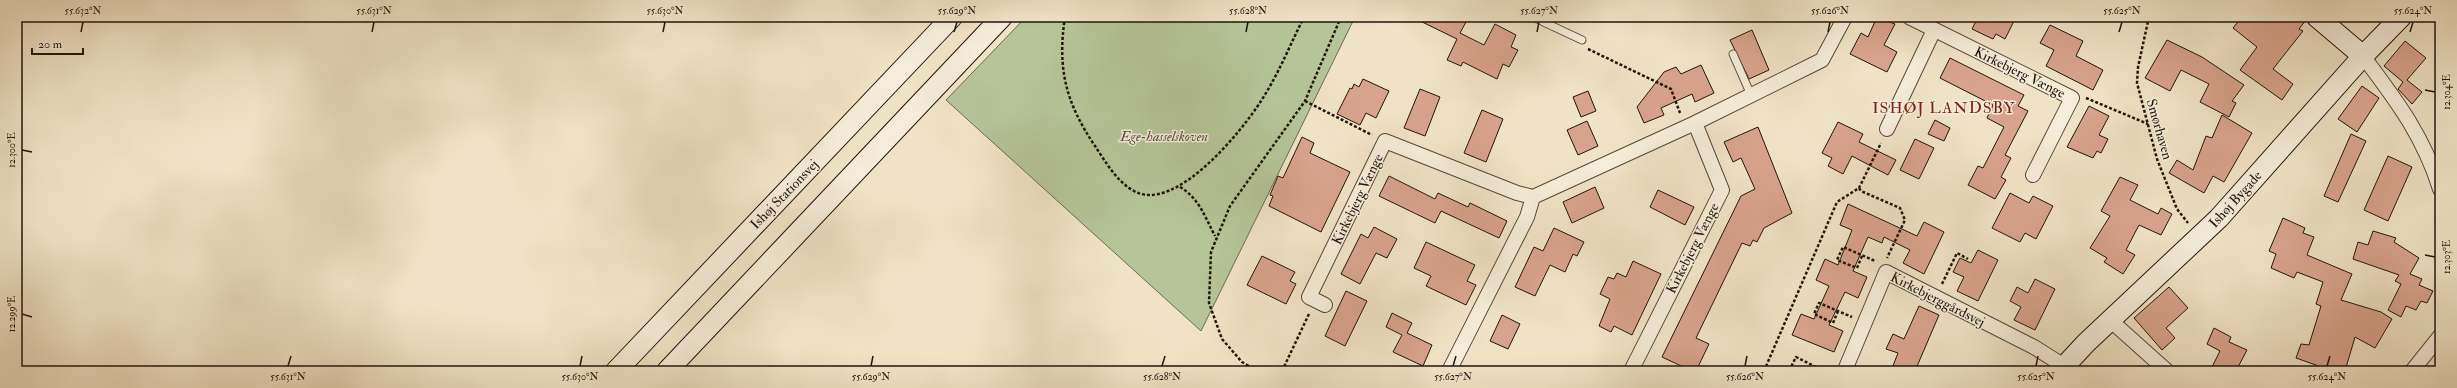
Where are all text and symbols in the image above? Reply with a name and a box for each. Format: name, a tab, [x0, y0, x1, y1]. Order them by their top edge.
text: 55.632°N	[65, 5, 102, 17]
text: 55.631°N	[356, 5, 392, 17]
text: 55.630°N	[646, 5, 684, 17]
text: 55.629°N	[938, 5, 976, 17]
text: 55.628°N	[1229, 5, 1267, 17]
text: 55.627°N	[1520, 5, 1558, 17]
text: 55.626°N	[1811, 5, 1849, 17]
text: 55.625°N	[2103, 5, 2141, 17]
text: 55.624°N	[2394, 5, 2432, 17]
scale bar	[32, 30, 83, 56]
text: 20 m	[38, 37, 63, 52]
street label: Kirkebjerg Vænge	[1972, 43, 2068, 102]
text: 12.304°E	[2441, 74, 2453, 110]
street label: Smørhaven	[2143, 97, 2176, 161]
district label: ISHØJ LANDSBY	[1872, 98, 2016, 119]
park label: Ege-hasselskoven	[1119, 128, 1208, 145]
text: 12.300°E	[6, 132, 18, 168]
street label: Kirkebjerg Vænge	[1328, 151, 1387, 247]
street label: Ishøj Stationsvej	[747, 156, 822, 233]
street label: Ishøj Bygade	[2205, 167, 2266, 232]
street label: Kirkebjerg Vænge	[1662, 200, 1723, 296]
text: 12.303°E	[2441, 240, 2453, 274]
street label: Kirkebjerggårdsvej	[1888, 268, 1988, 331]
text: 12.299°E	[6, 296, 18, 332]
text: 55.631°N	[270, 371, 306, 383]
text: 55.630°N	[561, 371, 599, 383]
text: 55.629°N	[852, 371, 890, 383]
text: 55.628°N	[1143, 371, 1181, 383]
text: 55.627°N	[1434, 371, 1472, 383]
text: 55.626°N	[1726, 371, 1764, 383]
text: 55.625°N	[2017, 371, 2055, 383]
text: 55.624°N	[2308, 371, 2346, 383]

